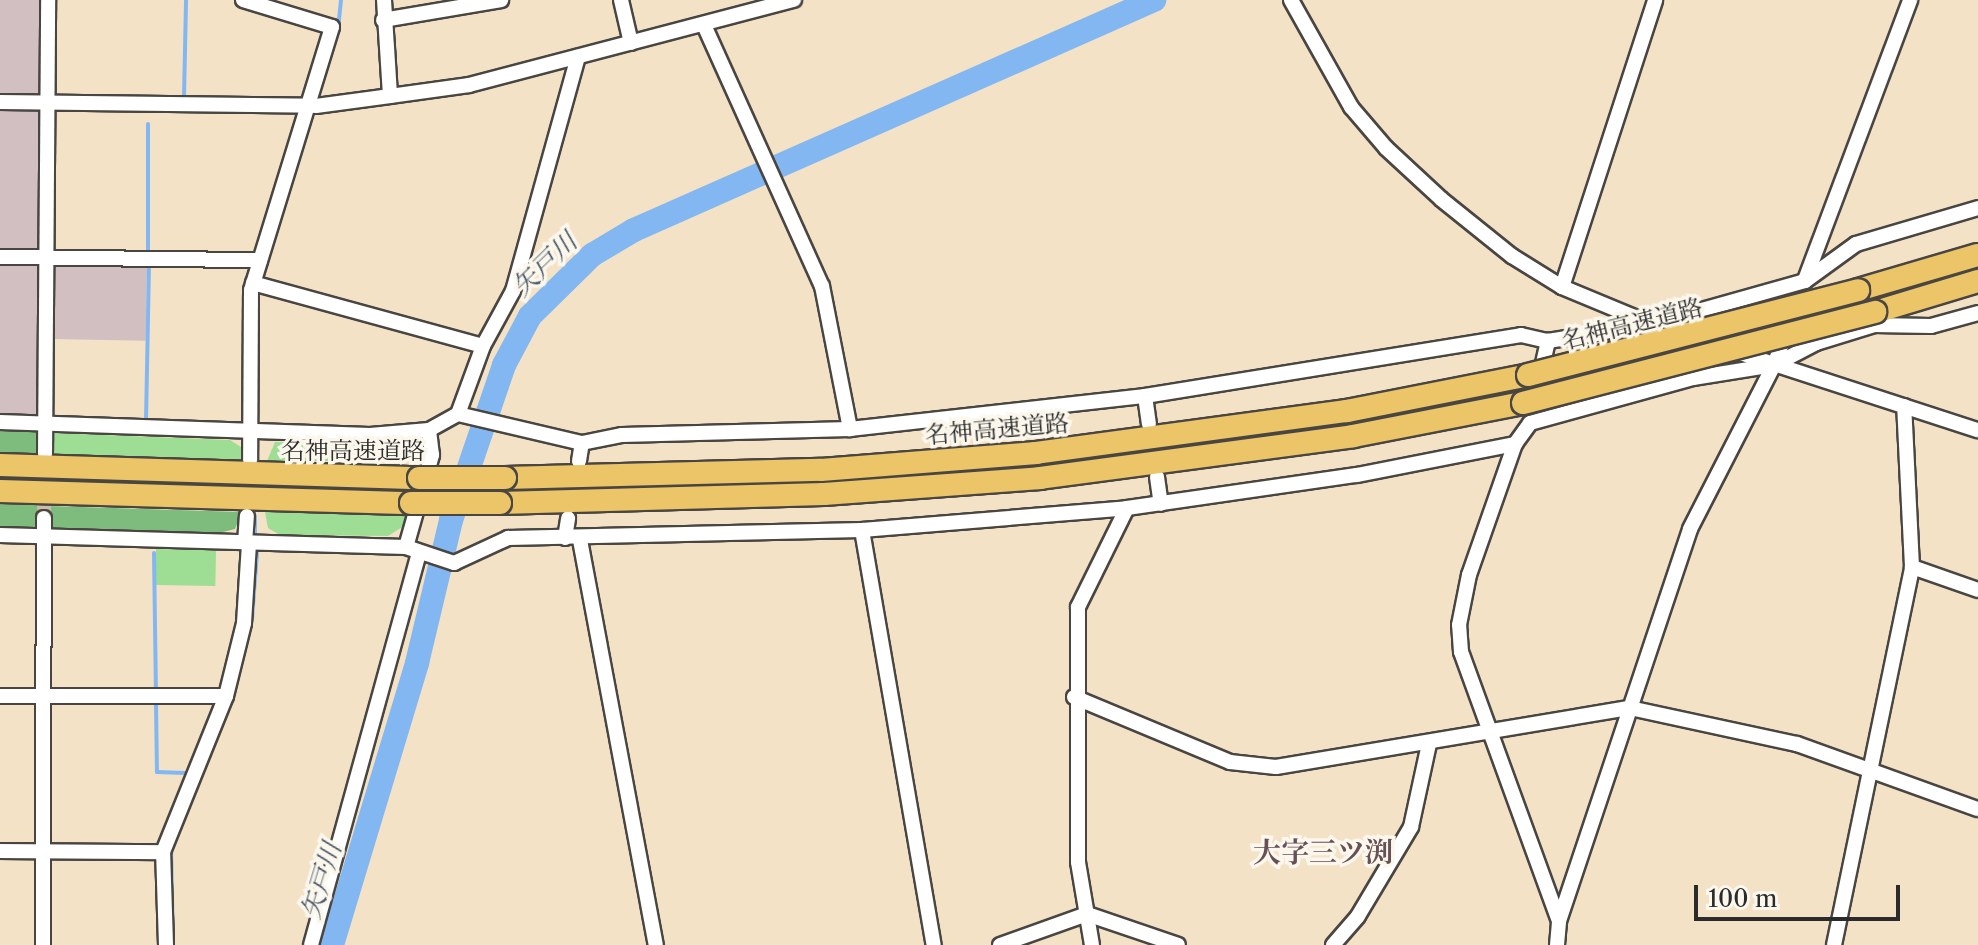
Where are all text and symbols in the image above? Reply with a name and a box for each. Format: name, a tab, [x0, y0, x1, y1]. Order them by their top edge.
water label: 矢戸川	[506, 227, 584, 303]
street label: 名神高速道路	[1559, 293, 1705, 355]
street label: 名神高速道路	[924, 408, 1070, 450]
street label: 名神高速道路	[281, 437, 425, 465]
district label: 大字三ツ渕	[1253, 835, 1393, 869]
water label: 矢戸川	[296, 839, 348, 923]
scale bar	[1698, 869, 1904, 919]
text: 100 m	[1708, 884, 1777, 913]

